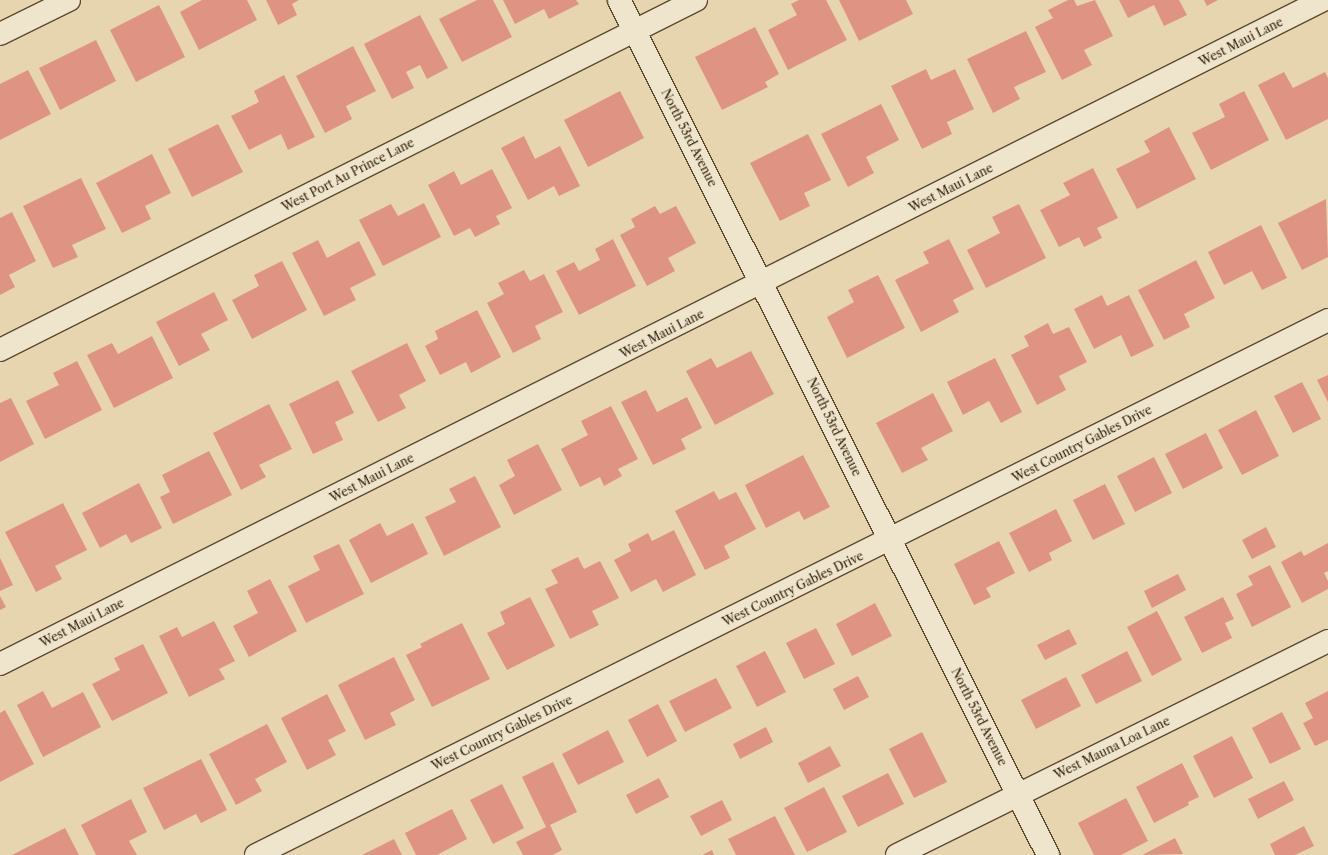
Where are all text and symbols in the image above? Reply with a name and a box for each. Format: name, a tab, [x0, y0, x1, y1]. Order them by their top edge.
street label: West Maui Lane	[1197, 15, 1285, 69]
street label: North 53rd Avenue	[658, 87, 720, 189]
street label: West Port Au Prince Lane	[279, 135, 417, 215]
street label: West Maui Lane	[907, 161, 995, 215]
street label: West Maui Lane	[618, 307, 706, 361]
street label: North 53rd Avenue	[804, 375, 864, 479]
street label: West Country Gables Drive	[1010, 402, 1154, 486]
street label: West Maui Lane	[328, 451, 416, 505]
street label: West Country Gables Drive	[720, 549, 866, 629]
street label: West Maui Lane	[38, 596, 126, 650]
street label: North 53rd Avenue	[948, 666, 1010, 768]
street label: West Country Gables Drive	[429, 693, 575, 773]
street label: West Mauna Loa Lane	[1052, 714, 1172, 782]

